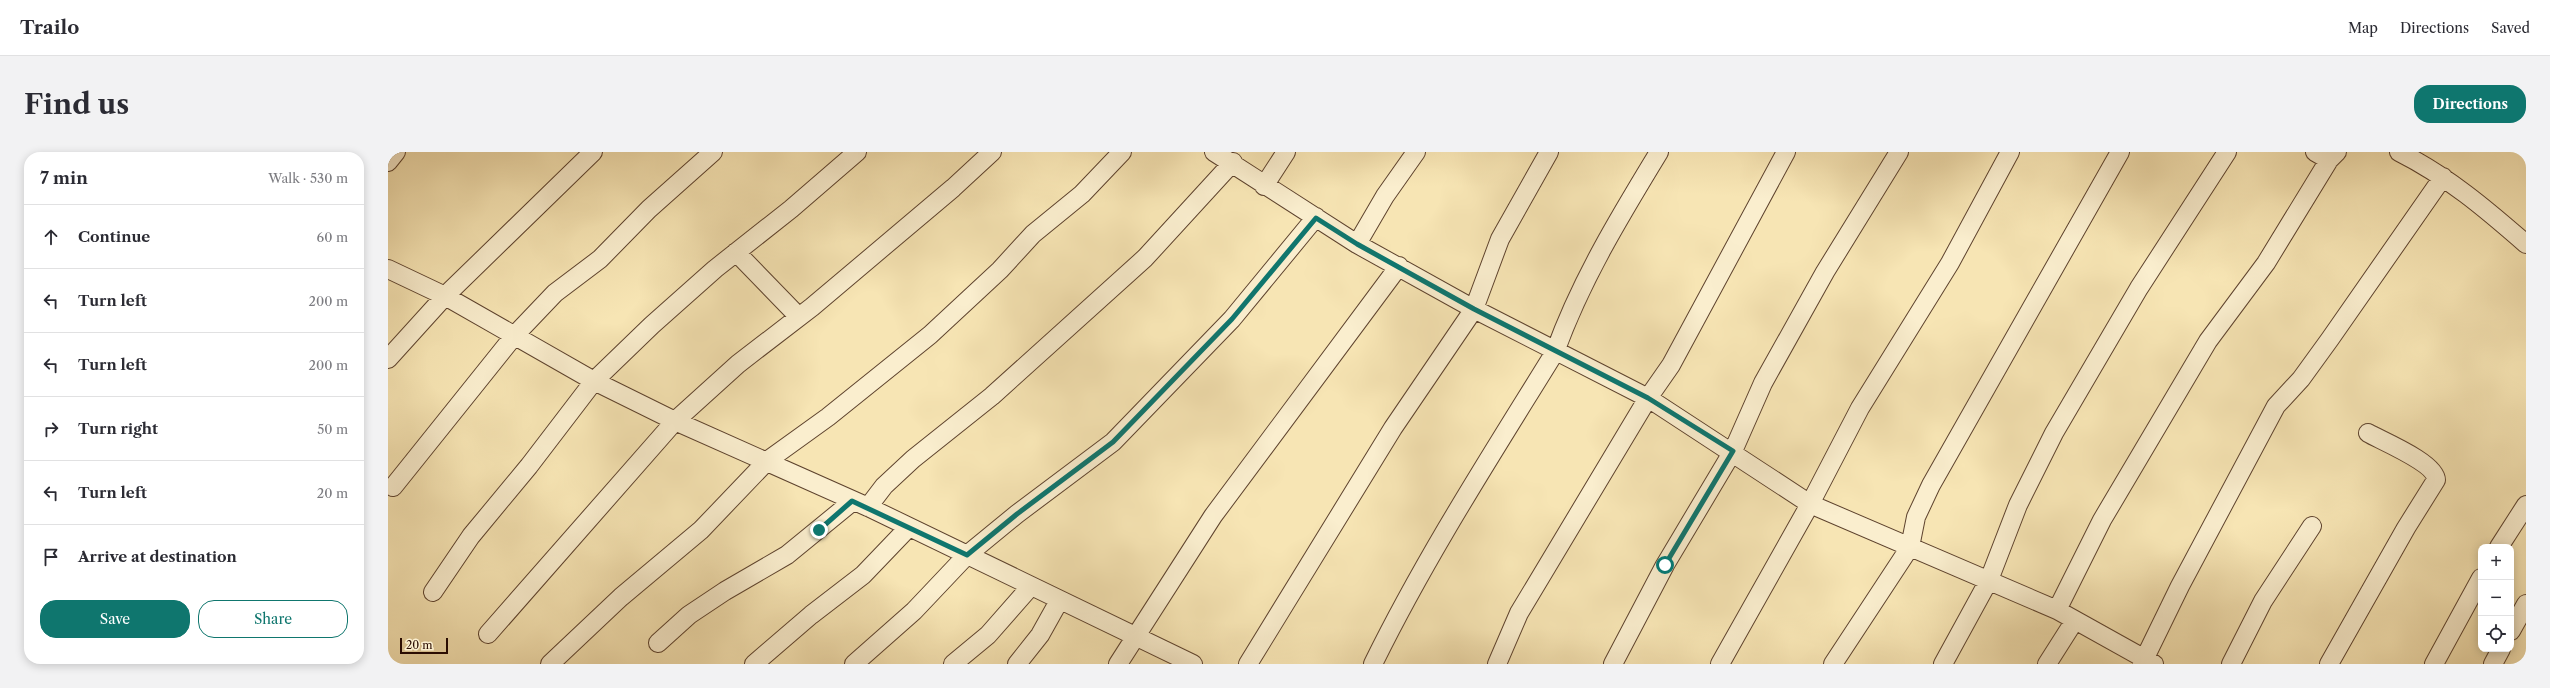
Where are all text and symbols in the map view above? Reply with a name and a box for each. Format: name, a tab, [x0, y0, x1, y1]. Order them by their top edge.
text: Trailo	[20, 16, 79, 39]
text: Map	[2348, 19, 2378, 37]
text: Directions	[2400, 19, 2469, 37]
text: Saved	[2491, 19, 2530, 37]
button: Directions	[2414, 85, 2526, 123]
text: Find us	[24, 87, 129, 121]
text: 7 min	[40, 168, 88, 188]
text: Walk · 530 m	[268, 170, 348, 186]
icon: ahead	[40, 226, 62, 248]
text: Continue	[78, 227, 150, 246]
text: 60 m	[317, 229, 348, 245]
icon: left	[40, 290, 62, 312]
text: Turn left	[78, 291, 147, 310]
text: 200 m	[308, 293, 348, 309]
icon: left	[40, 354, 62, 376]
text: Turn left	[78, 355, 147, 374]
text: 200 m	[308, 357, 348, 373]
icon: right	[40, 418, 62, 440]
text: Turn right	[78, 419, 158, 438]
text: 50 m	[317, 421, 348, 437]
icon: left	[40, 482, 62, 504]
text: Turn left	[78, 483, 147, 502]
text: 20 m	[317, 485, 348, 501]
route end	[810, 521, 828, 539]
map controls	[2478, 544, 2514, 652]
button: +	[2478, 544, 2514, 580]
icon: arrive	[40, 546, 62, 568]
text: Arrive at destination	[78, 547, 237, 566]
route start	[1656, 556, 1674, 574]
button: −	[2478, 580, 2514, 616]
button: Save	[40, 600, 190, 638]
button: Share	[198, 600, 348, 638]
button: locate	[2478, 616, 2514, 652]
scale bar	[400, 636, 448, 655]
text: 20 m	[406, 638, 432, 652]

